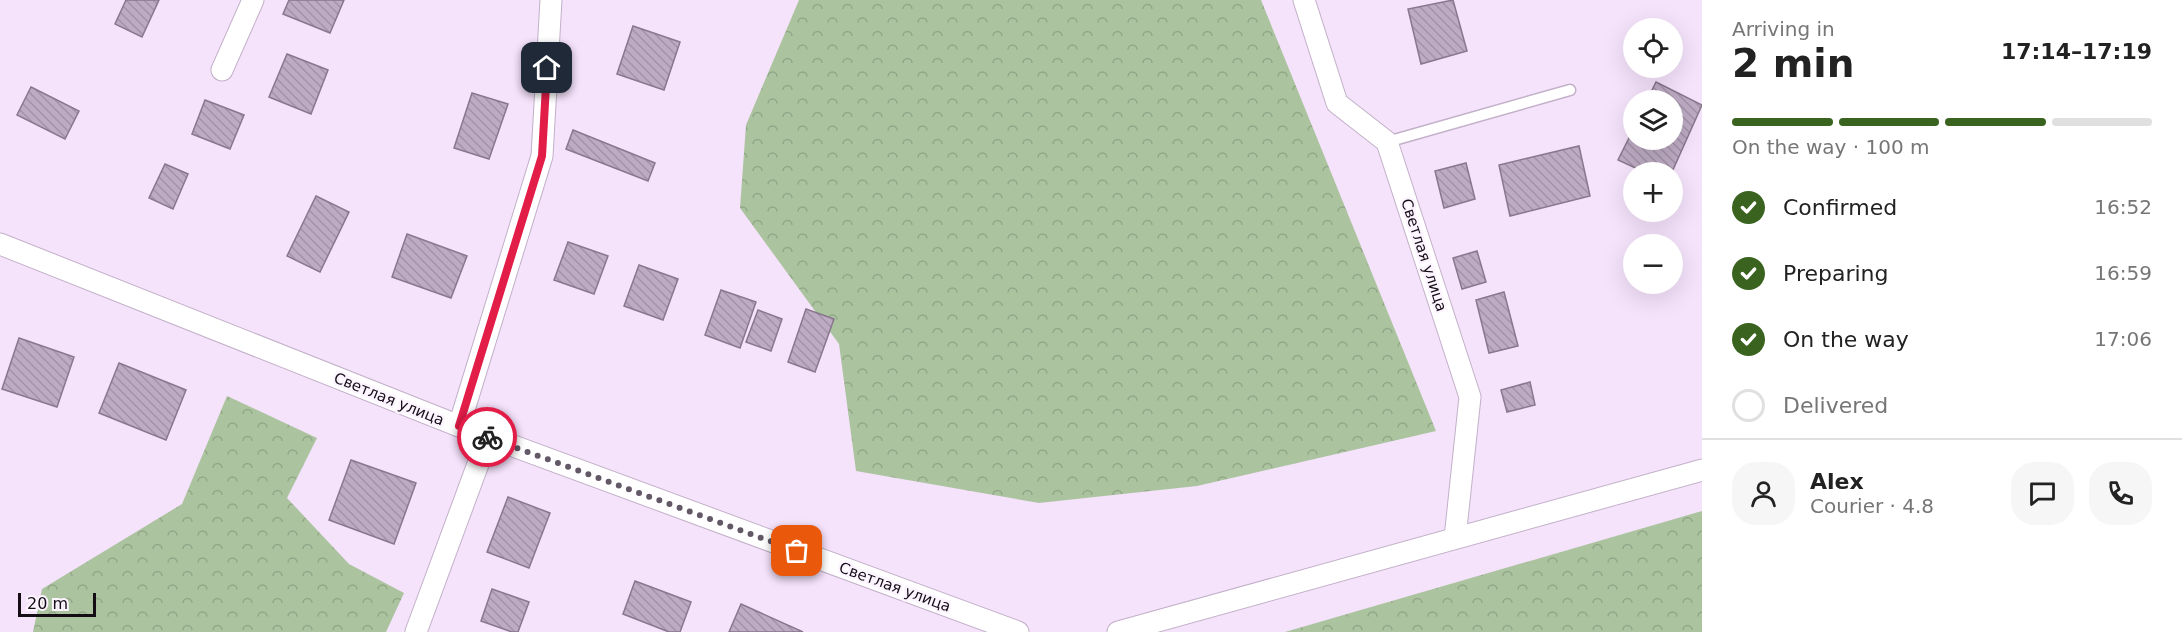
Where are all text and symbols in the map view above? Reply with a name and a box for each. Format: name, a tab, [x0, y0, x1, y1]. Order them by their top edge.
text: Arriving in	[1732, 17, 1835, 41]
map controls	[1623, 18, 1683, 294]
button: locate	[1623, 18, 1683, 78]
text: 17:14–17:19	[2001, 39, 2152, 64]
text: 2 min	[1732, 41, 1854, 86]
pin	[521, 42, 572, 93]
icon: home	[530, 51, 563, 84]
button: layers	[1623, 90, 1683, 150]
text: On the way · 100 m	[1732, 135, 1930, 159]
button: +	[1623, 162, 1683, 222]
icon: check	[1732, 191, 1765, 224]
text: Confirmed	[1783, 195, 1897, 220]
text: 16:52	[2094, 195, 2152, 219]
street label: Светлая улица	[1397, 196, 1451, 314]
button: −	[1623, 234, 1683, 294]
icon: check	[1732, 257, 1765, 290]
text: Preparing	[1783, 261, 1889, 286]
text: 16:59	[2094, 261, 2152, 285]
icon: check	[1732, 323, 1765, 356]
text: On the way	[1783, 327, 1909, 352]
text: 17:06	[2094, 327, 2152, 351]
street label: Светлая улица	[331, 369, 447, 429]
text: Delivered	[1783, 393, 1888, 418]
courier	[457, 407, 517, 467]
icon: bike	[471, 421, 504, 454]
button: person	[1732, 462, 1795, 525]
button: chat	[2011, 462, 2074, 525]
button: phone	[2089, 462, 2152, 525]
text: Alex	[1810, 469, 1864, 494]
text: Courier · 4.8	[1810, 494, 1934, 518]
pin	[771, 525, 822, 576]
icon: bag	[780, 534, 813, 567]
street label: Светлая улица	[837, 558, 953, 616]
scale bar	[18, 590, 96, 618]
text: 20 m	[27, 594, 68, 613]

